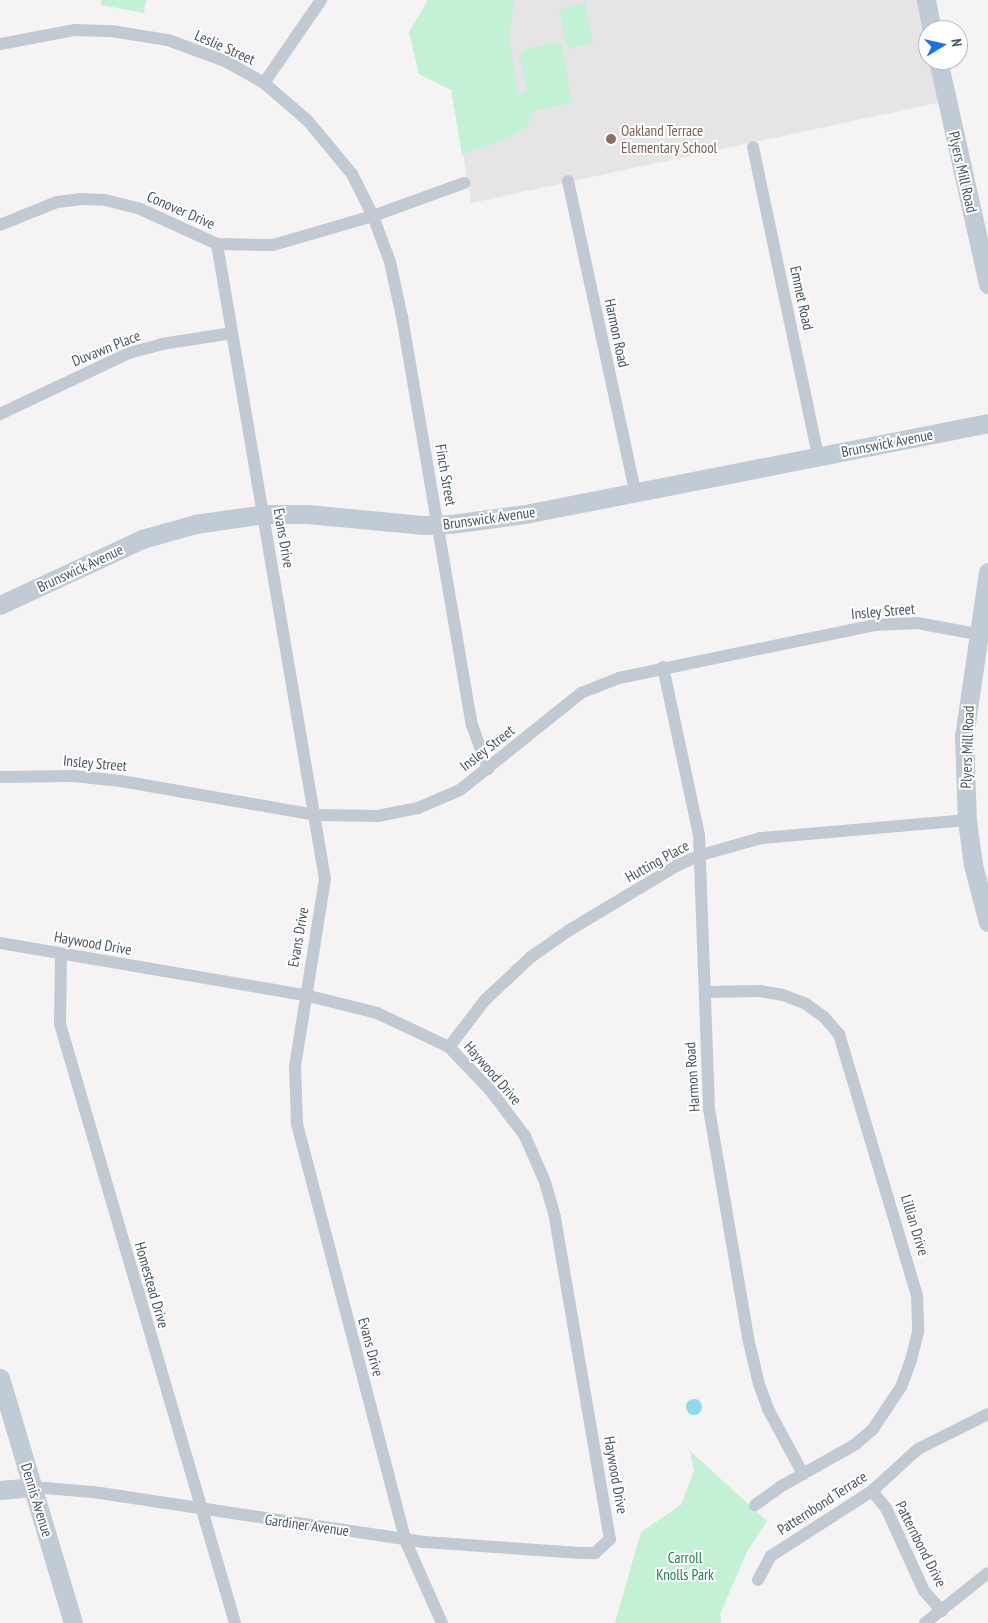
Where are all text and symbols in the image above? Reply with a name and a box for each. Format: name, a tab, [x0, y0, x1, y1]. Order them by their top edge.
north arrow	[918, 20, 968, 70]
street label: Leslie Street	[192, 26, 258, 68]
text: N	[947, 38, 966, 48]
place label: Oakland Terrace Elementary School	[621, 121, 718, 156]
street label: Plyers Mill Road	[945, 130, 981, 214]
marker: Oakland Terrace Elementary School	[605, 133, 617, 145]
street label: Conover Drive	[144, 187, 218, 233]
street label: Emmet Road	[786, 264, 818, 332]
street label: Harmon Road	[601, 297, 633, 369]
street label: Duvawn Place	[69, 326, 143, 370]
street label: Brunswick Avenue	[839, 425, 935, 461]
street label: Finch Street	[432, 443, 460, 507]
street label: Brunswick Avenue	[441, 503, 537, 533]
street label: Evans Drive	[270, 507, 298, 569]
street label: Brunswick Avenue	[34, 540, 126, 596]
street label: Insley Street	[850, 599, 916, 623]
street label: Plyers Mill Road	[957, 705, 977, 789]
street label: Insley Street	[456, 721, 518, 775]
street label: Insley Street	[62, 751, 128, 775]
street label: Hutting Place	[622, 836, 692, 886]
street label: Evans Drive	[284, 906, 312, 968]
street label: Haywood Drive	[53, 927, 133, 959]
street label: Haywood Drive	[460, 1038, 526, 1108]
street label: Harmon Road	[681, 1042, 703, 1112]
street label: Lillian Drive	[897, 1192, 933, 1258]
street label: Homestead Drive	[131, 1240, 173, 1330]
street label: Evans Drive	[354, 1316, 388, 1378]
street label: Haywood Drive	[600, 1435, 632, 1515]
street label: Dennis Avenue	[17, 1461, 57, 1539]
street label: Patternbond Terrace	[774, 1467, 870, 1539]
street label: Patternbond Drive	[892, 1498, 950, 1590]
street label: Gardiner Avenue	[264, 1510, 350, 1540]
park label: Carroll Knolls Park	[656, 1548, 714, 1583]

